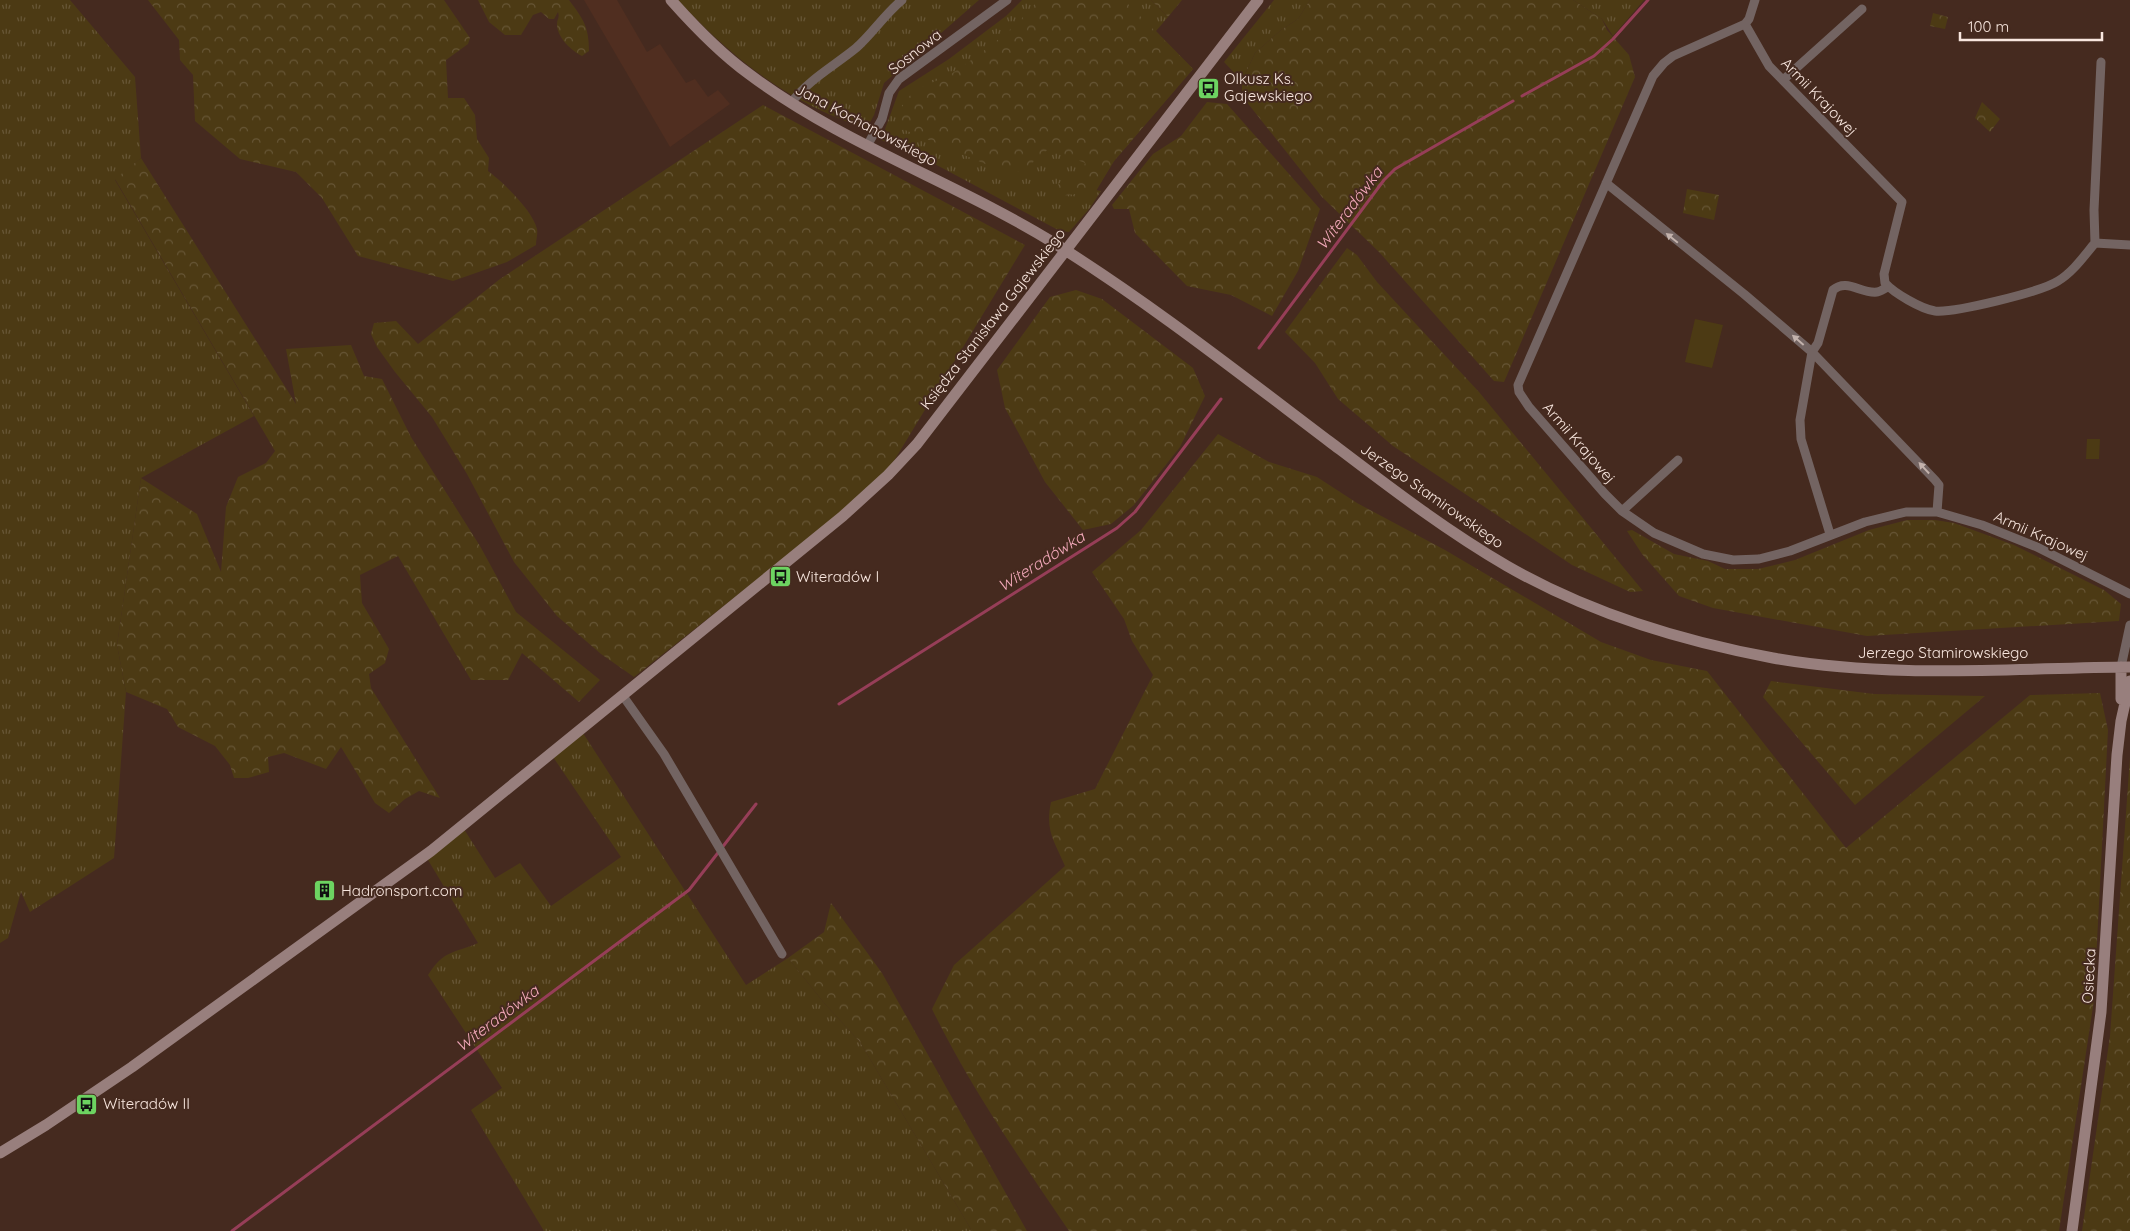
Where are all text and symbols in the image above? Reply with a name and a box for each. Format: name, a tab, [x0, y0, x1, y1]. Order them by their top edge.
scale bar	[1960, 10, 2102, 42]
text: 100 m	[1968, 17, 2009, 36]
street label: Sosnowa	[884, 25, 945, 78]
street label: Armii Krajowej	[1777, 54, 1861, 140]
place label: Olkusz Ks. Gajewskiego	[1224, 69, 1312, 105]
bus stop icon: Olkusz Ks. Gajewskiego	[1196, 76, 1220, 100]
street label: Jana Kochanowskiego	[792, 79, 940, 170]
water label: Witeradówka	[1311, 162, 1387, 253]
street label: Księdza Stanisława Gajewskiego	[916, 224, 1069, 413]
one-way arrow	[1666, 232, 1679, 243]
one-way arrow	[1793, 334, 1805, 346]
street label: Armii Krajowej	[1539, 398, 1620, 487]
street label: Jerzego Stamirowskiego	[1357, 439, 1508, 552]
one-way arrow	[1919, 462, 1930, 475]
street label: Armii Krajowej	[1991, 506, 2091, 565]
water label: Witeradówka	[994, 526, 1089, 596]
bus stop icon: Witeradów I	[768, 565, 792, 589]
place label: Witeradów I	[796, 567, 879, 586]
street label: Jerzego Stamirowskiego	[1858, 643, 2028, 662]
building icon: Hadronsport.com	[313, 879, 337, 903]
place label: Hadronsport.com	[341, 881, 462, 900]
street label: Osiecka	[2078, 948, 2099, 1004]
water label: Witeradówka	[452, 980, 543, 1056]
bus stop icon: Witeradów II	[75, 1092, 99, 1116]
place label: Witeradów II	[103, 1094, 190, 1113]

